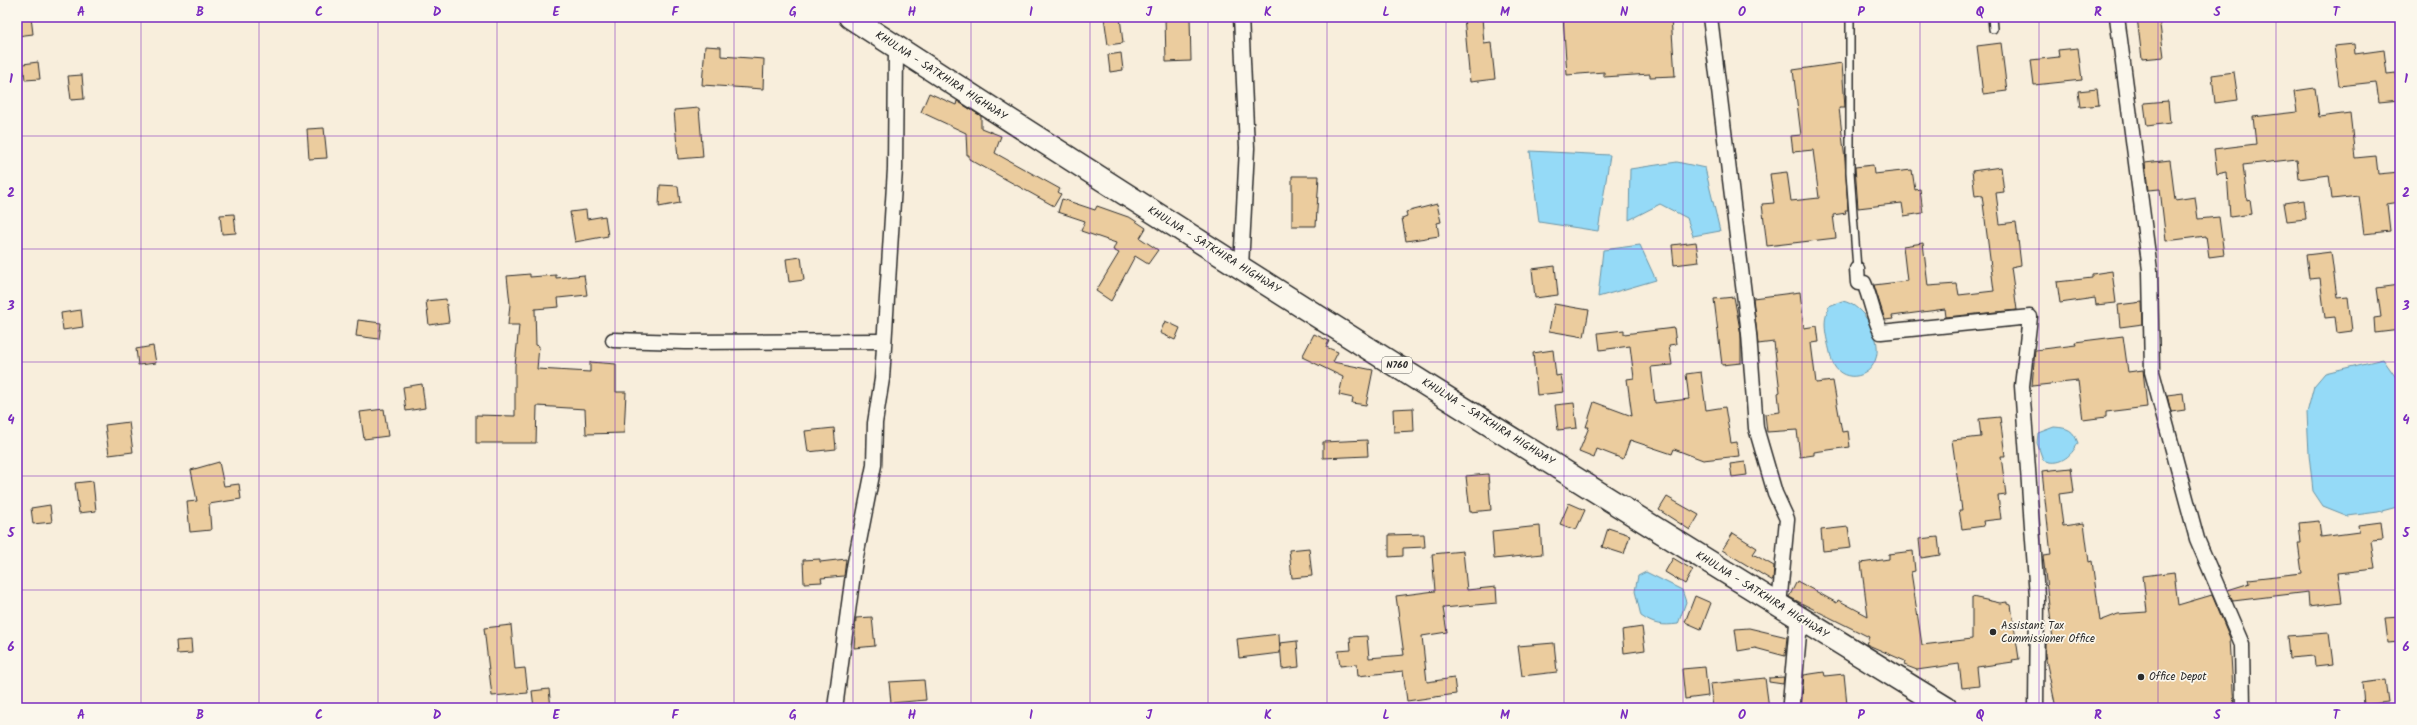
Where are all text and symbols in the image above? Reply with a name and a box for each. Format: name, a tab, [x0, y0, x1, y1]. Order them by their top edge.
text: A	[77, 2, 85, 23]
text: B	[196, 2, 204, 23]
text: C	[315, 2, 323, 23]
text: D	[433, 2, 442, 23]
text: E	[552, 2, 560, 23]
text: F	[671, 2, 679, 23]
text: G	[789, 2, 797, 23]
text: H	[908, 2, 917, 23]
text: I	[1029, 2, 1033, 23]
text: J	[1146, 2, 1153, 23]
text: K	[1264, 2, 1272, 23]
text: L	[1382, 2, 1390, 23]
text: M	[1500, 2, 1510, 23]
text: N	[1620, 2, 1629, 23]
text: O	[1738, 2, 1746, 23]
text: P	[1857, 2, 1865, 23]
text: Q	[1976, 2, 1985, 23]
text: R	[2094, 2, 2102, 23]
text: S	[2213, 2, 2221, 23]
text: T	[2332, 2, 2341, 23]
street label: KHULNA - SATKHIRA HIGHWAY	[871, 26, 1011, 126]
text: 1	[9, 69, 13, 90]
text: 1	[2404, 69, 2408, 90]
text: 2	[7, 183, 15, 204]
text: 2	[2402, 183, 2410, 204]
street label: KHULNA - SATKHIRA HIGHWAY	[1144, 202, 1285, 299]
text: 3	[6, 296, 15, 317]
text: 3	[2401, 296, 2410, 317]
road number: N760	[1382, 357, 1412, 373]
street label: KHULNA - SATKHIRA HIGHWAY	[1418, 374, 1559, 471]
text: 4	[7, 410, 15, 431]
text: 4	[2402, 410, 2410, 431]
text: 5	[7, 523, 16, 544]
text: 5	[2402, 523, 2411, 544]
street label: KHULNA - SATKHIRA HIGHWAY	[1692, 547, 1833, 644]
place label: Assistant Tax Commissioner Office	[2001, 617, 2095, 648]
marker: Assistant Tax Commissioner Office	[1988, 627, 1998, 637]
text: 6	[7, 637, 15, 658]
text: 6	[2402, 637, 2410, 658]
place label: Office Depot	[2149, 668, 2207, 686]
marker: Office Depot	[2136, 672, 2146, 682]
text: A	[77, 705, 85, 725]
text: B	[196, 705, 204, 725]
text: C	[315, 705, 323, 725]
text: D	[433, 705, 442, 725]
text: E	[552, 705, 560, 725]
text: F	[671, 705, 679, 725]
text: G	[789, 705, 797, 725]
text: H	[908, 705, 917, 725]
text: I	[1029, 705, 1033, 725]
text: J	[1146, 705, 1153, 725]
text: K	[1264, 705, 1272, 725]
text: L	[1382, 705, 1390, 725]
text: M	[1500, 705, 1510, 725]
text: N	[1620, 705, 1629, 725]
text: O	[1738, 705, 1746, 725]
text: P	[1857, 705, 1865, 725]
text: Q	[1976, 705, 1985, 725]
text: R	[2094, 705, 2102, 725]
text: S	[2213, 705, 2221, 725]
text: T	[2332, 705, 2341, 725]

